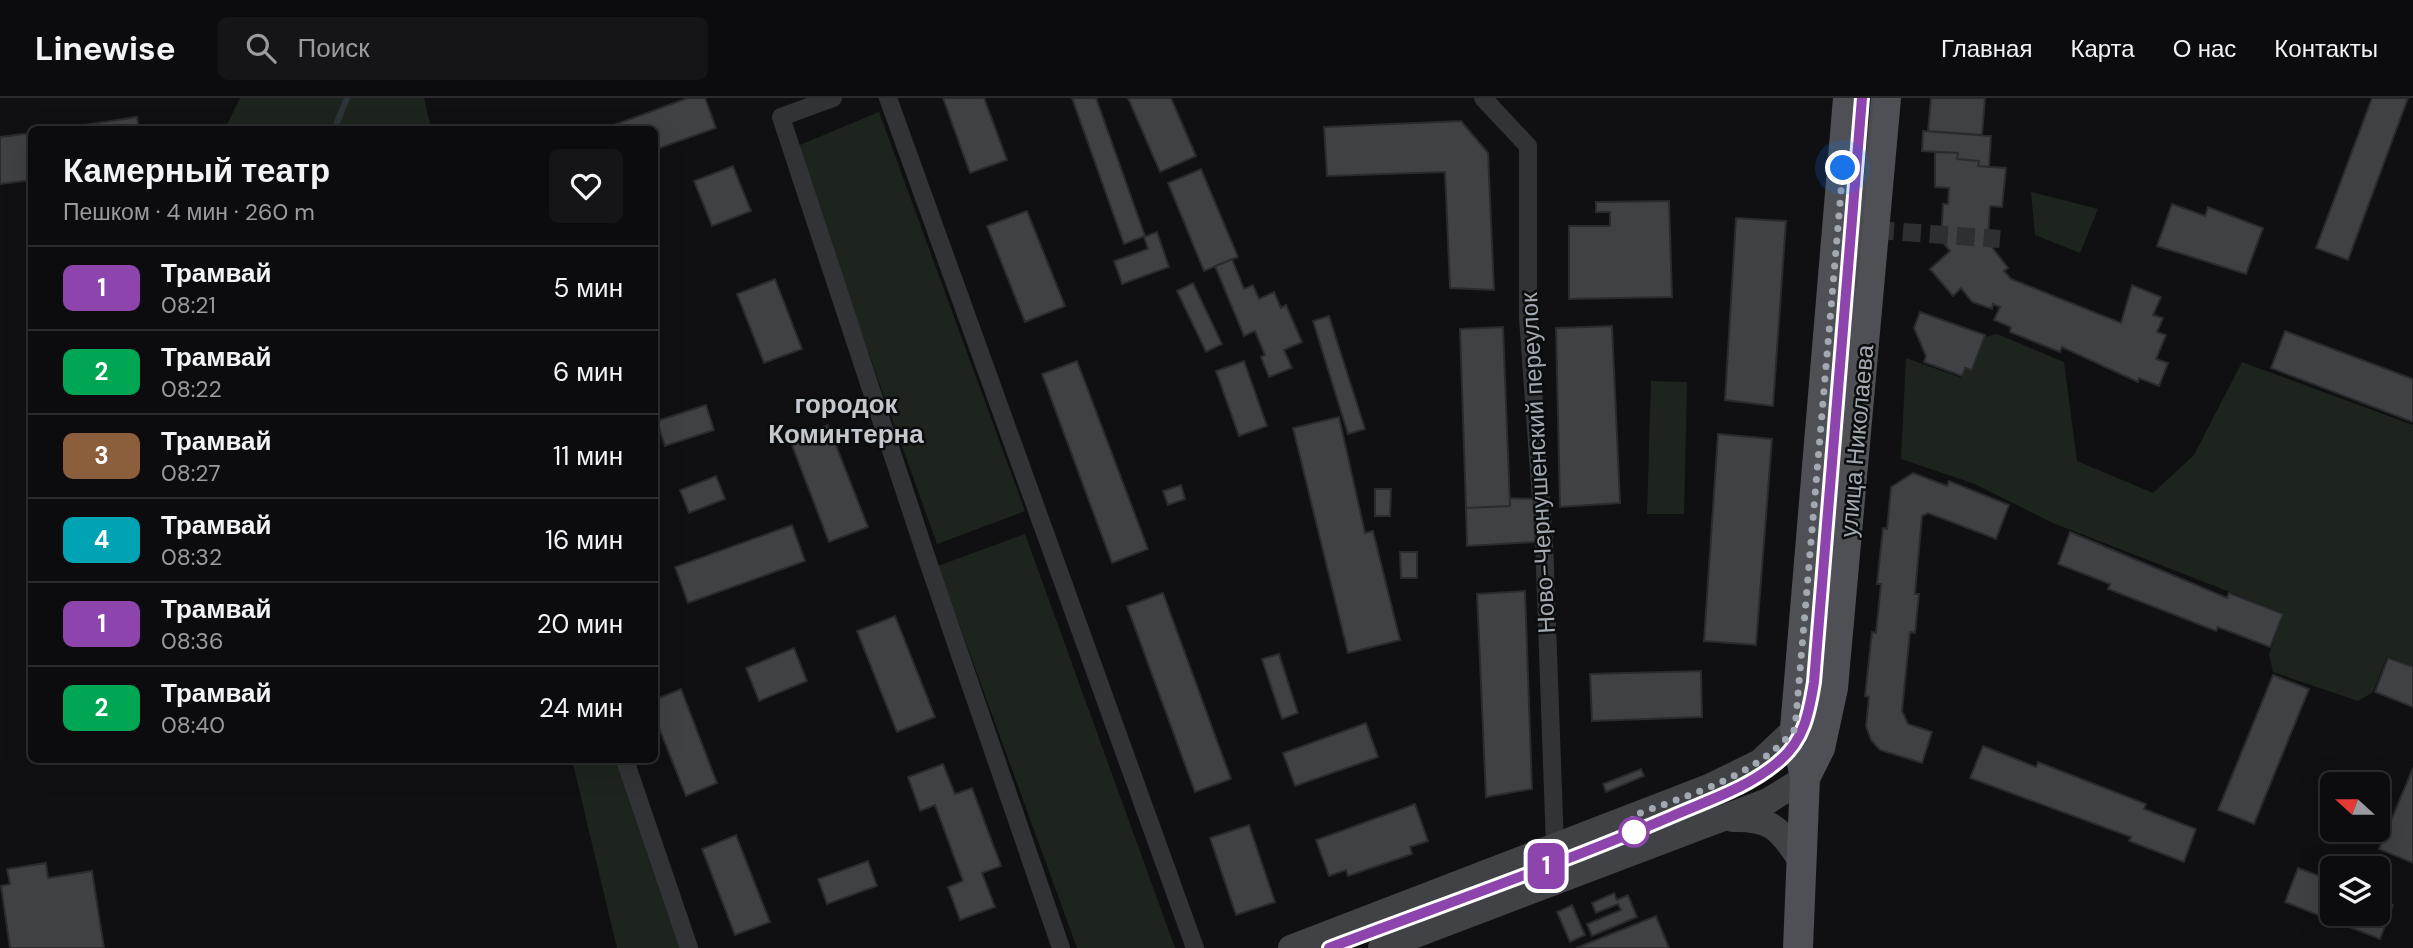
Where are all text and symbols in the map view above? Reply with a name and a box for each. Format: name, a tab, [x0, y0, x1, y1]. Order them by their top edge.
search box	[218, 17, 708, 80]
text: Linewise	[35, 27, 176, 70]
icon: search	[242, 29, 280, 67]
text: Поиск	[298, 31, 370, 65]
text: Главная	[1941, 33, 2032, 64]
text: Карта	[2070, 33, 2135, 64]
text: О нас	[2173, 33, 2236, 64]
text: Контакты	[2274, 33, 2378, 64]
text: Камерный театр	[63, 149, 330, 192]
button: heart	[549, 149, 623, 223]
your location	[1825, 150, 1860, 185]
text: Пешком · 4 мин · 260 m	[63, 197, 315, 227]
text: Трамвай	[161, 256, 272, 290]
text: 5 мин	[553, 271, 623, 305]
text: 1	[97, 272, 106, 303]
text: 08:21	[161, 290, 216, 320]
street label: Ново-Чернушенский переулок	[1513, 291, 1562, 634]
text: Трамвай	[161, 340, 272, 374]
street label: улица Николаева	[1833, 343, 1880, 539]
text: 6 мин	[553, 355, 623, 389]
text: 2	[95, 356, 108, 387]
text: 08:22	[161, 374, 222, 404]
district label: городок Коминтерна	[768, 387, 924, 451]
text: Трамвай	[161, 424, 272, 458]
text: 11 мин	[553, 439, 623, 473]
text: 3	[94, 440, 109, 471]
text: 08:27	[161, 458, 221, 488]
text: Трамвай	[161, 508, 272, 542]
text: 16 мин	[545, 523, 623, 557]
text: 4	[94, 524, 109, 555]
text: 08:32	[161, 542, 222, 572]
text: Трамвай	[161, 592, 272, 626]
text: 20 мин	[537, 607, 623, 641]
text: 1	[97, 608, 106, 639]
text: 08:36	[161, 626, 223, 656]
text: Трамвай	[161, 676, 272, 710]
text: 24 мин	[539, 691, 623, 725]
text: 2	[95, 692, 108, 723]
text: 08:40	[161, 710, 225, 740]
north arrow	[2320, 772, 2390, 842]
map controls	[2320, 772, 2390, 926]
unlabelled marker	[1619, 817, 1649, 847]
line badge: 1	[1523, 843, 1569, 889]
text: 1	[1542, 850, 1550, 881]
button: layers	[2320, 856, 2390, 926]

